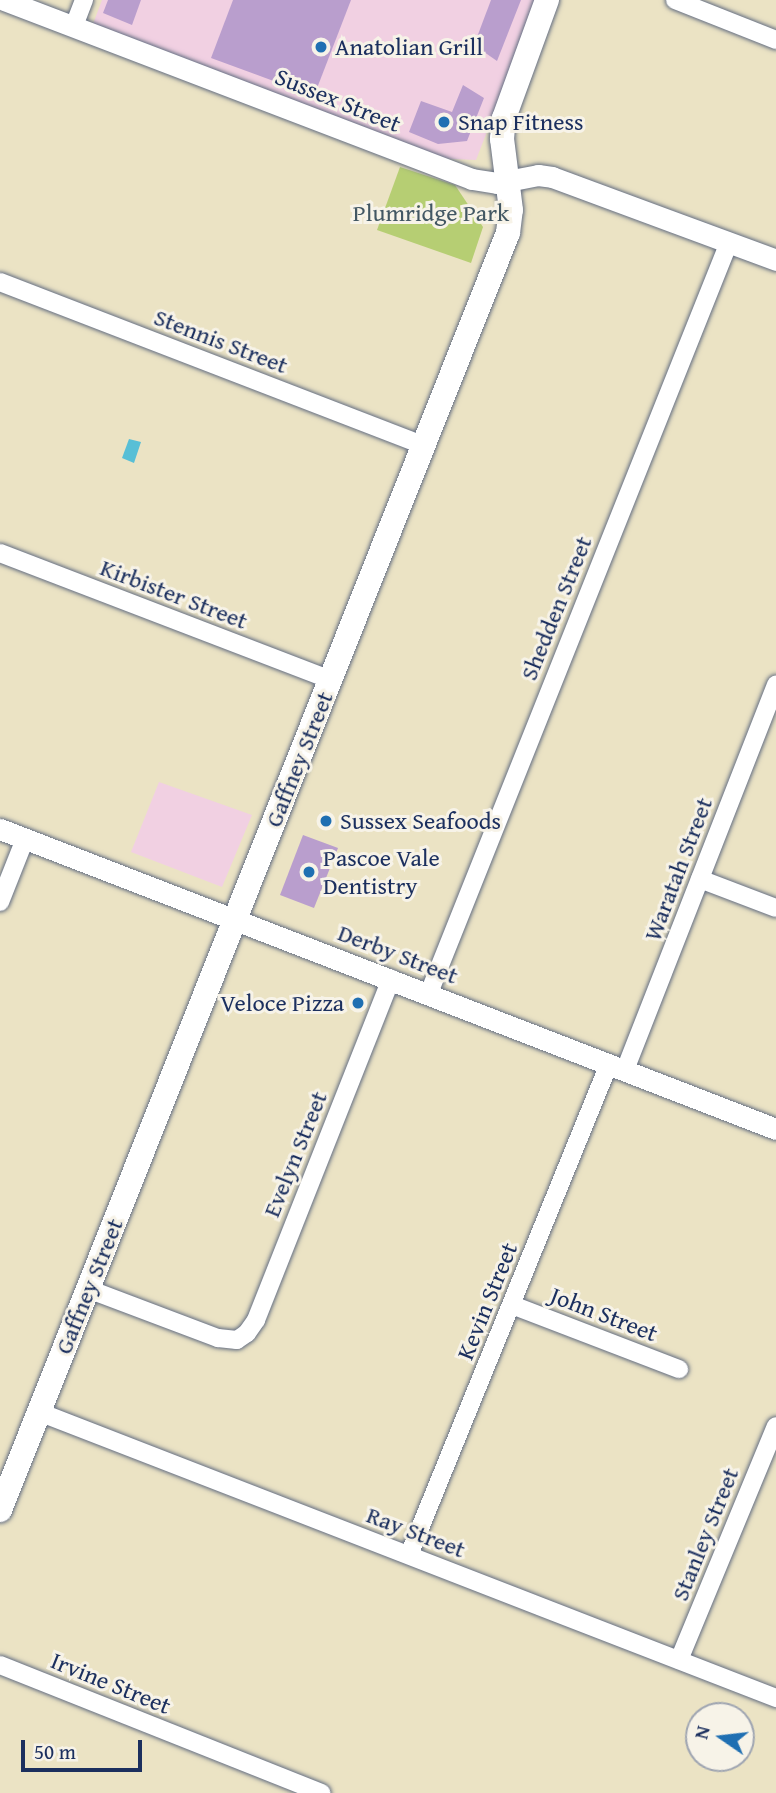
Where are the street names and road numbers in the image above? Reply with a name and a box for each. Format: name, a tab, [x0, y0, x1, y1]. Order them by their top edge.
street label: Sussex Street	[271, 62, 405, 138]
street label: Stennis Street	[150, 302, 292, 380]
street label: Shedden Street	[514, 532, 598, 684]
street label: Kirbister Street	[96, 553, 252, 635]
street label: Gaffney Street	[259, 687, 339, 831]
street label: Waratah Street	[637, 793, 719, 945]
street label: Derby Street	[334, 918, 462, 990]
street label: Evelyn Street	[257, 1087, 333, 1221]
street label: Gaffney Street	[49, 1214, 129, 1358]
street label: Kevin Street	[450, 1238, 524, 1364]
street label: John Street	[546, 1280, 662, 1348]
street label: Stanley Street	[665, 1463, 745, 1605]
street label: Ray Street	[363, 1500, 469, 1564]
street label: Irvine Street	[47, 1646, 175, 1720]

